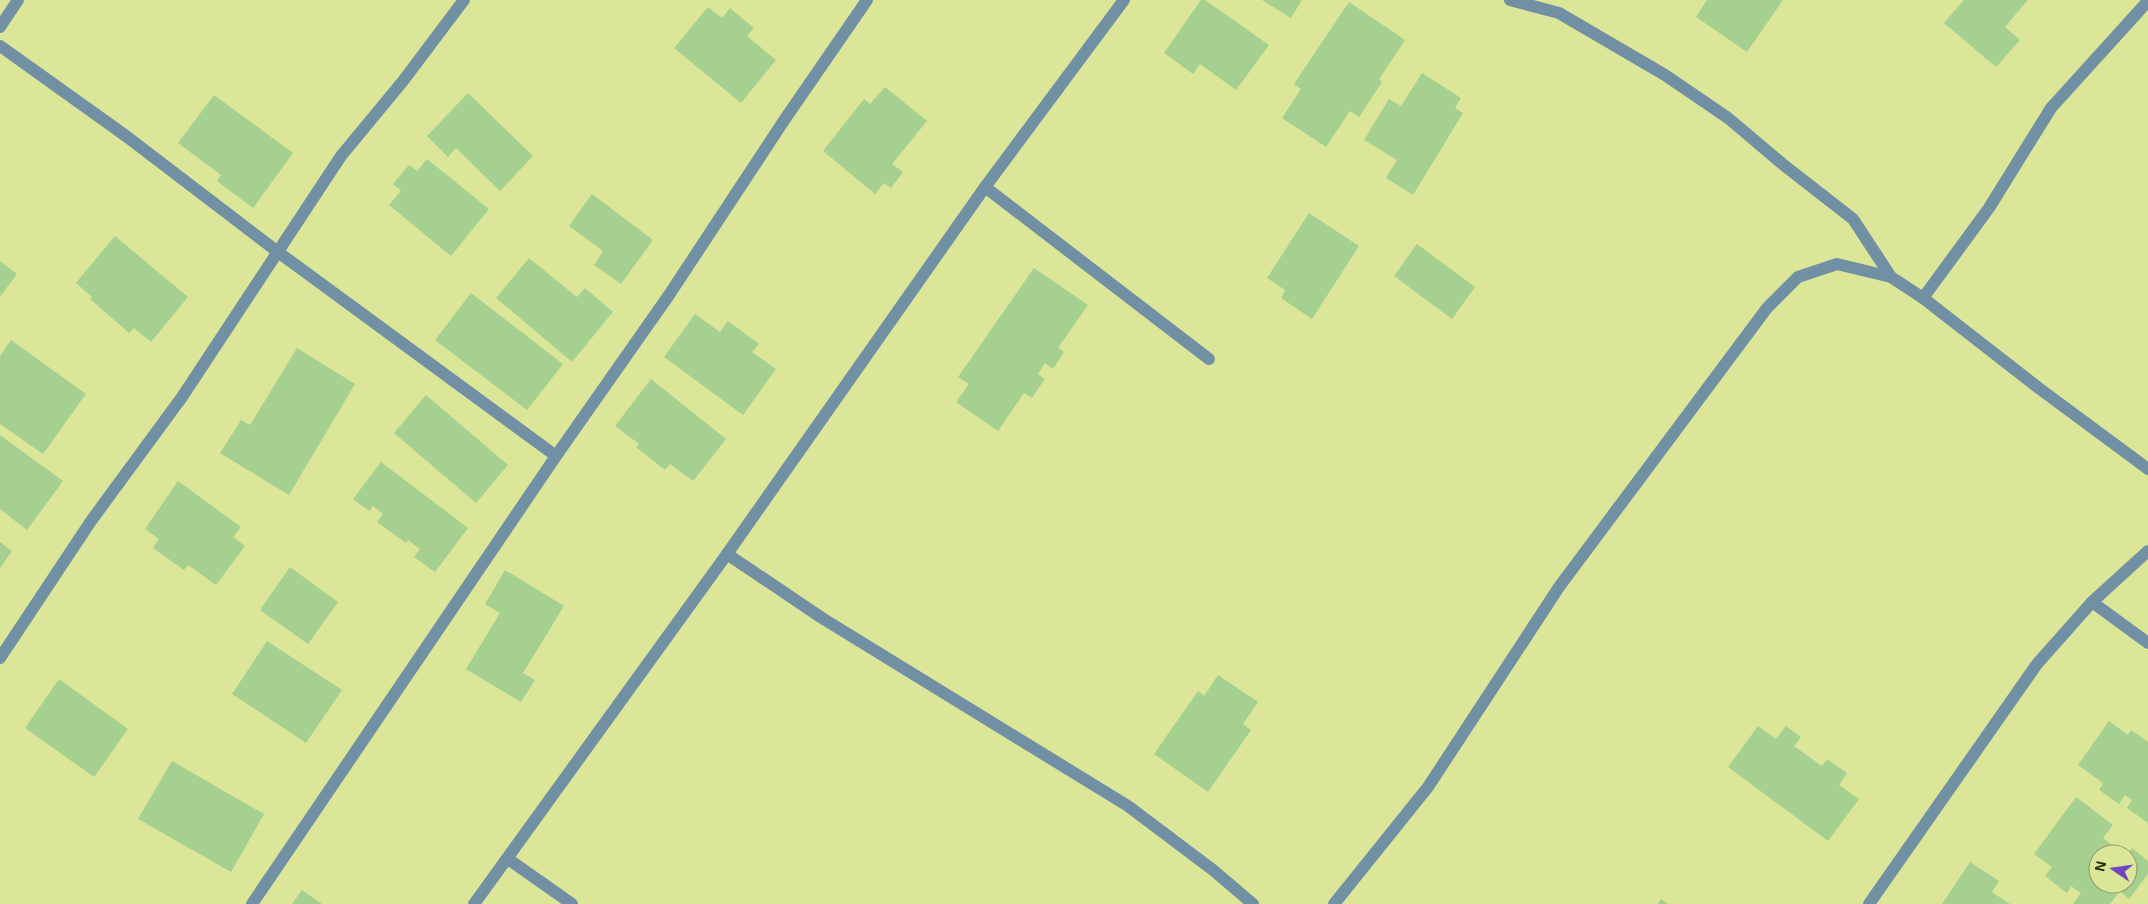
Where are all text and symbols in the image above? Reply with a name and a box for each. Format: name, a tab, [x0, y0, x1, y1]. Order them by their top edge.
north arrow	[2088, 844, 2138, 894]
text: N	[2091, 859, 2109, 873]

